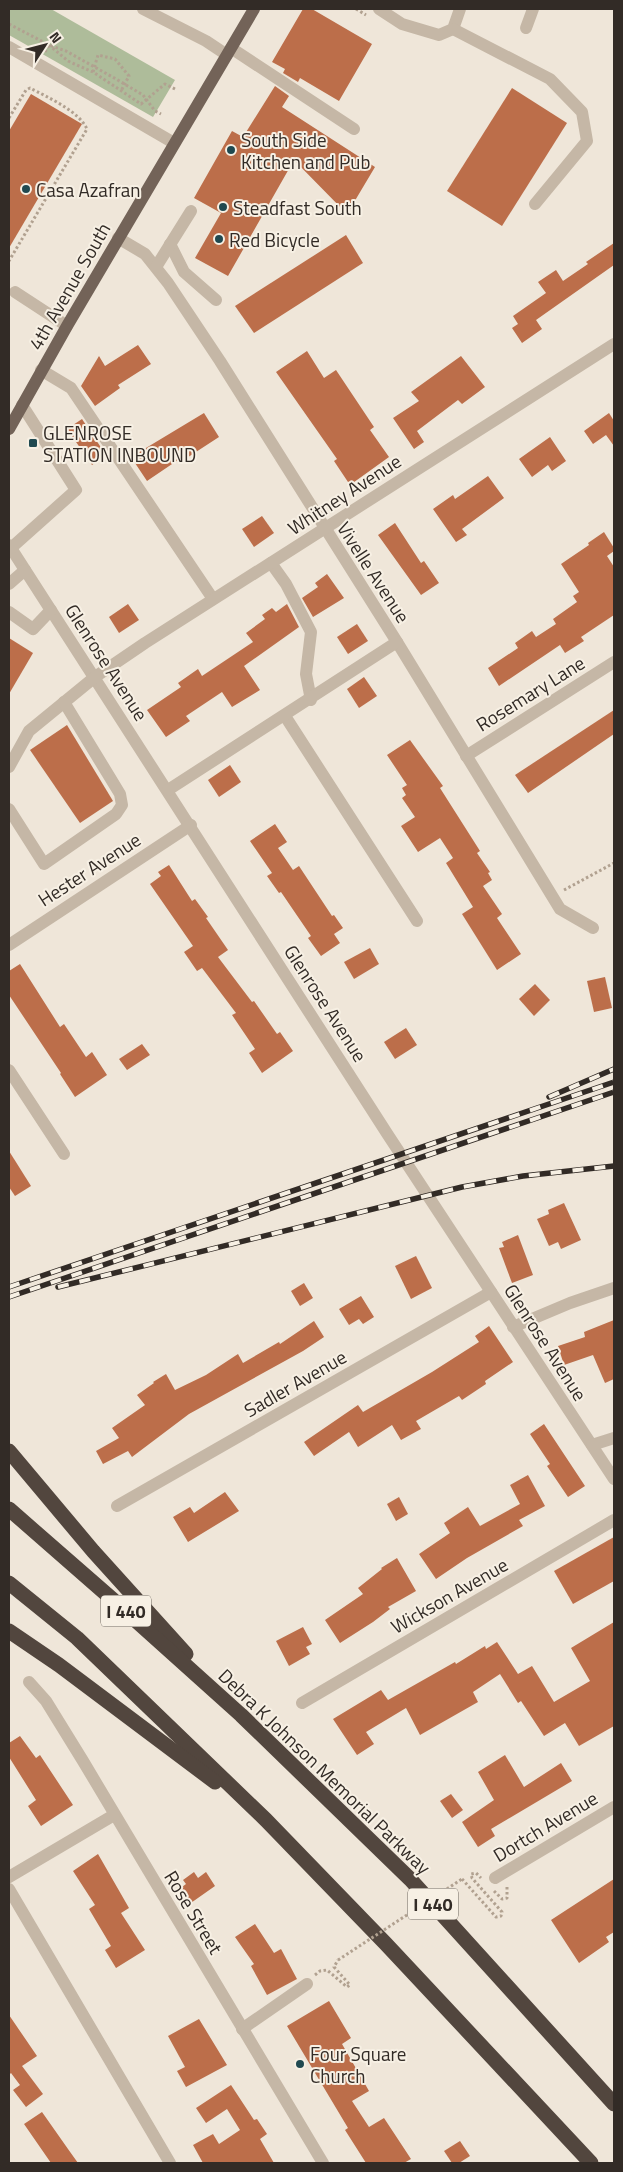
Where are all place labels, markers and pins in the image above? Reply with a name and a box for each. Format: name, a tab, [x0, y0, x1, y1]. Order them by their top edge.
place label: South Side Kitchen and Pub	[241, 125, 370, 176]
marker: South Side Kitchen and Pub	[225, 144, 237, 156]
place label: Casa Azafran	[36, 175, 140, 204]
marker: Casa Azafran	[20, 183, 32, 195]
place label: Steadfast South	[233, 193, 362, 222]
marker: Steadfast South	[217, 201, 229, 213]
place label: Red Bicycle	[229, 225, 320, 254]
marker: Red Bicycle	[213, 233, 225, 245]
place label: GLENROSE STATION INBOUND	[43, 418, 196, 469]
marker: GLENROSE STATION INBOUND	[27, 437, 39, 449]
place label: Four Square Church	[310, 2039, 406, 2090]
marker: Four Square Church	[294, 2058, 306, 2070]

